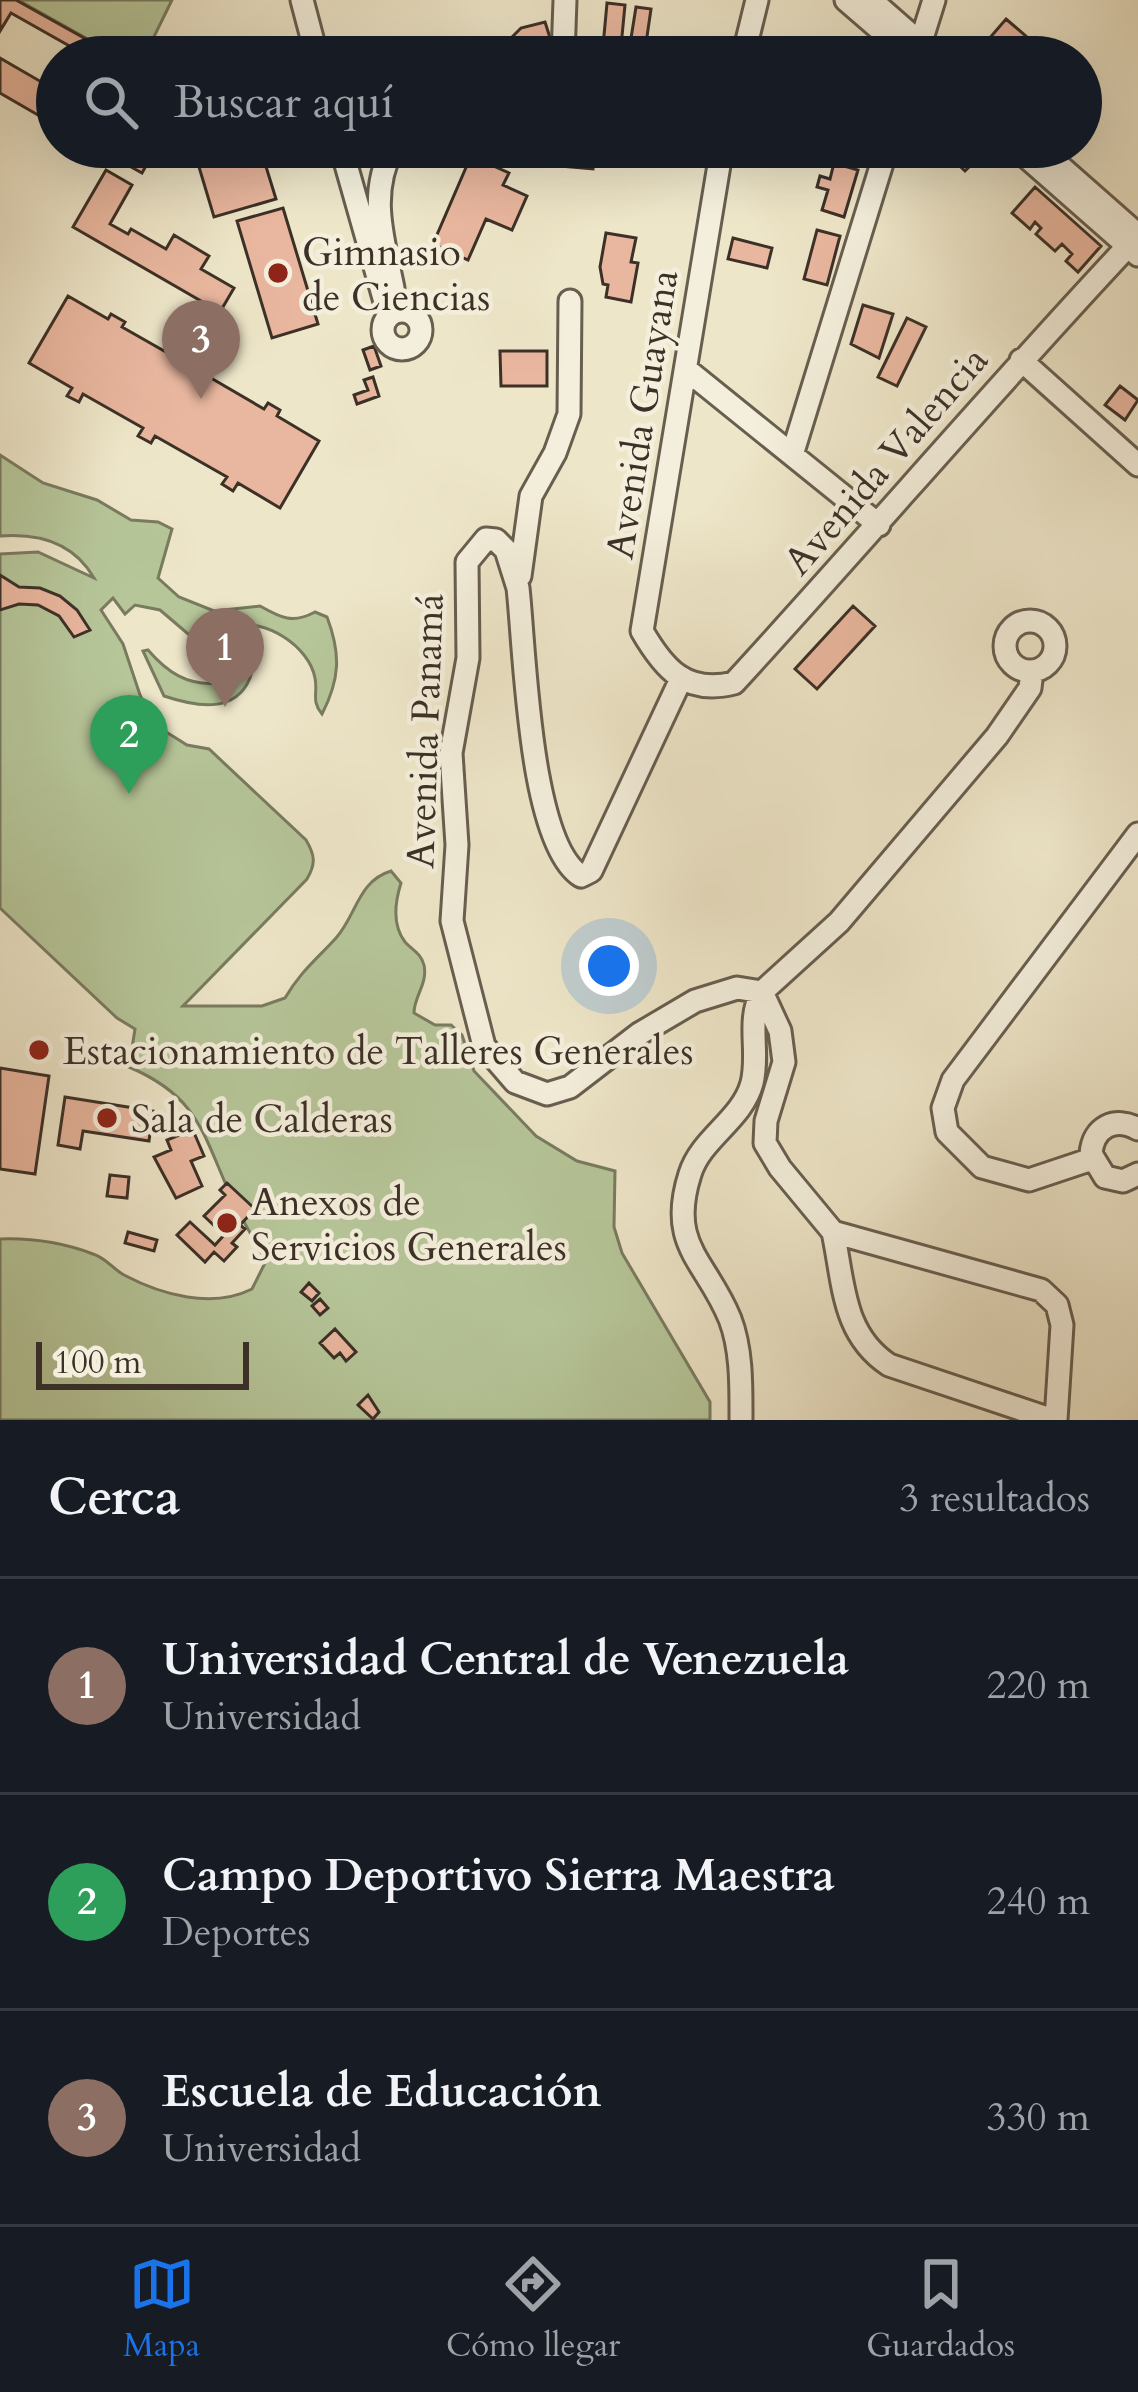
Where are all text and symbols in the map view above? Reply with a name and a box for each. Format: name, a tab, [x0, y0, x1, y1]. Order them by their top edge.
search box	[36, 36, 1102, 168]
icon: search	[78, 69, 144, 135]
text: Buscar aquí	[174, 72, 394, 133]
place label: Gimnasio de Ciencias	[302, 226, 490, 324]
marker: Gimnasio de Ciencias	[265, 260, 291, 286]
street label: Avenida Guayana	[593, 266, 692, 563]
pin: 3	[162, 300, 240, 399]
street label: Avenida Valencia	[772, 335, 1000, 587]
street label: Avenida Panamá	[394, 592, 457, 869]
pin: 1	[186, 608, 264, 707]
pin: 2	[90, 695, 168, 794]
your location	[579, 936, 639, 996]
place label: Estacionamiento de Talleres Generales	[63, 1025, 693, 1078]
marker: Estacionamiento de Talleres Generales	[26, 1037, 52, 1063]
place label: Sala de Calderas	[131, 1093, 393, 1146]
marker: Sala de Calderas	[94, 1105, 120, 1131]
place label: Anexos de Servicios Generales	[251, 1176, 567, 1274]
marker: Anexos de Servicios Generales	[214, 1210, 240, 1236]
scale bar	[36, 1336, 249, 1389]
text: 100 m	[54, 1340, 141, 1385]
text: Cerca	[48, 1463, 180, 1533]
text: 3 resultados	[899, 1472, 1090, 1525]
text: Universidad Central de Venezuela	[162, 1629, 849, 1690]
text: 1	[77, 1659, 97, 1712]
text: 220 m	[987, 1659, 1090, 1712]
text: Universidad	[162, 1690, 361, 1743]
text: Campo Deportivo Sierra Maestra	[162, 1845, 835, 1906]
text: 2	[77, 1875, 97, 1928]
text: 240 m	[987, 1875, 1090, 1928]
text: Deportes	[162, 1906, 311, 1959]
text: Escuela de Educación	[162, 2061, 601, 2122]
text: 3	[77, 2091, 97, 2144]
text: 330 m	[987, 2091, 1090, 2144]
text: Universidad	[162, 2122, 361, 2175]
tab: Mapa	[123, 2251, 200, 2368]
tab: Cómo llegar	[446, 2251, 620, 2368]
tab: Guardados	[866, 2251, 1015, 2368]

